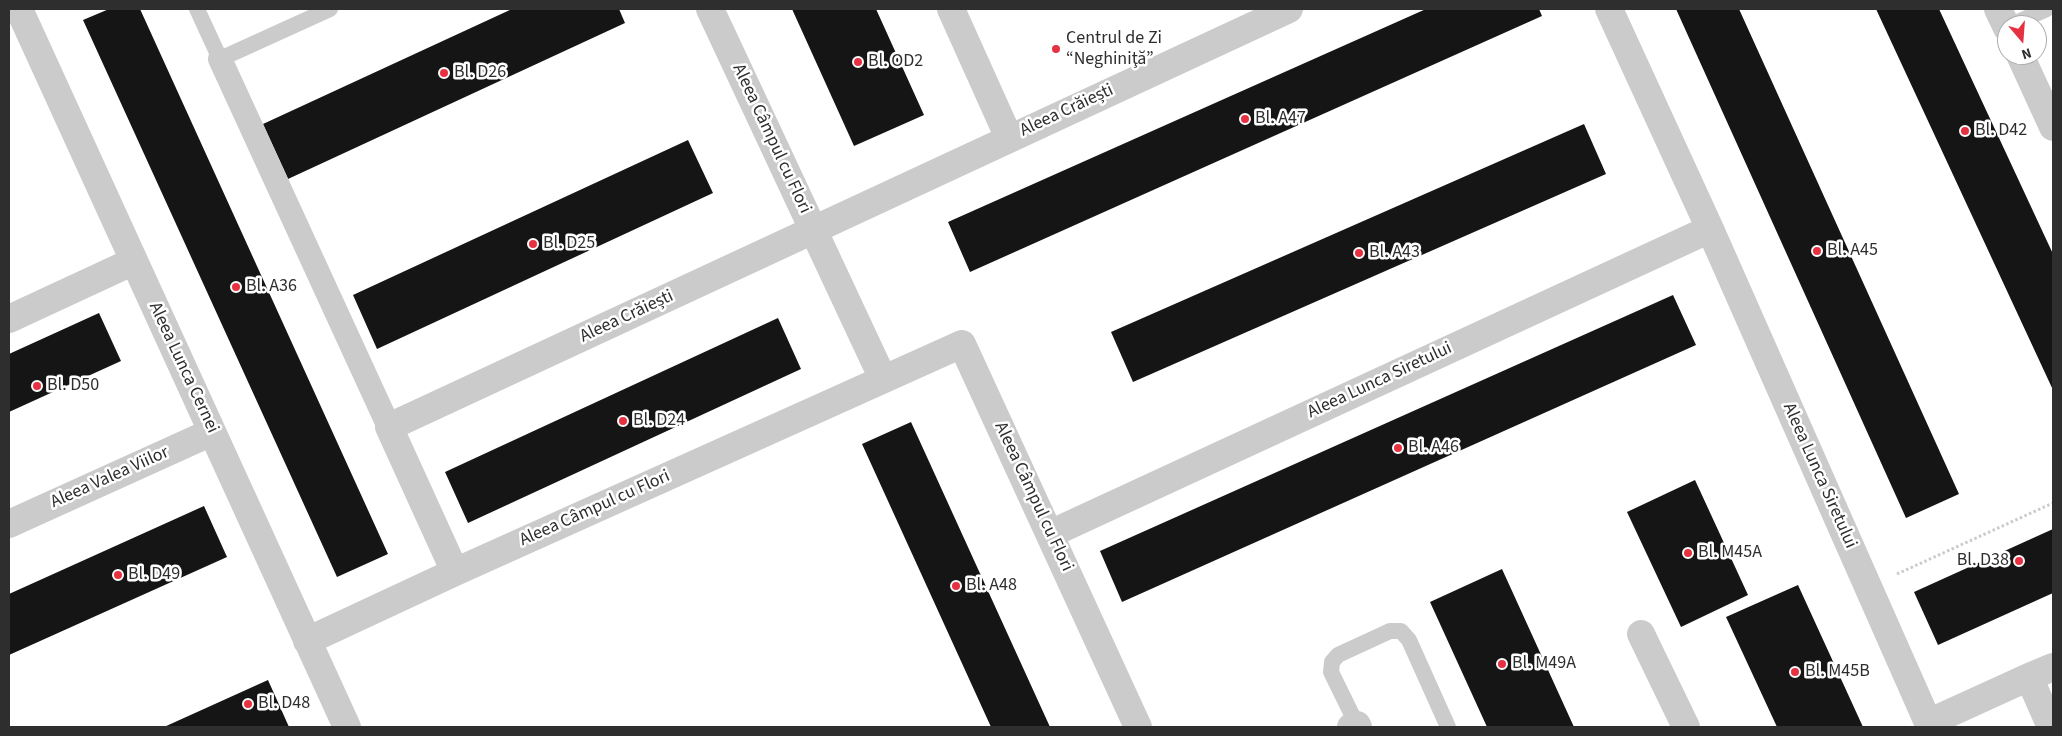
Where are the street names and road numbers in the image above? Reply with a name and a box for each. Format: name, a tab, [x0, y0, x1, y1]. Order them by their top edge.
street label: Aleea Câmpul cu Flori	[727, 61, 815, 217]
street label: Aleea Crăiești	[1017, 80, 1117, 142]
street label: Aleea Crăiești	[577, 286, 677, 348]
street label: Aleea Lunca Cernei	[143, 299, 223, 437]
street label: Aleea Lunca Siretului	[1304, 338, 1456, 424]
street label: Aleea Lunca Siretului	[1777, 400, 1861, 552]
street label: Aleea Câmpul cu Flori	[989, 419, 1077, 575]
street label: Aleea Valea Viilor	[47, 442, 173, 514]
street label: Aleea Câmpul cu Flori	[516, 466, 674, 552]

